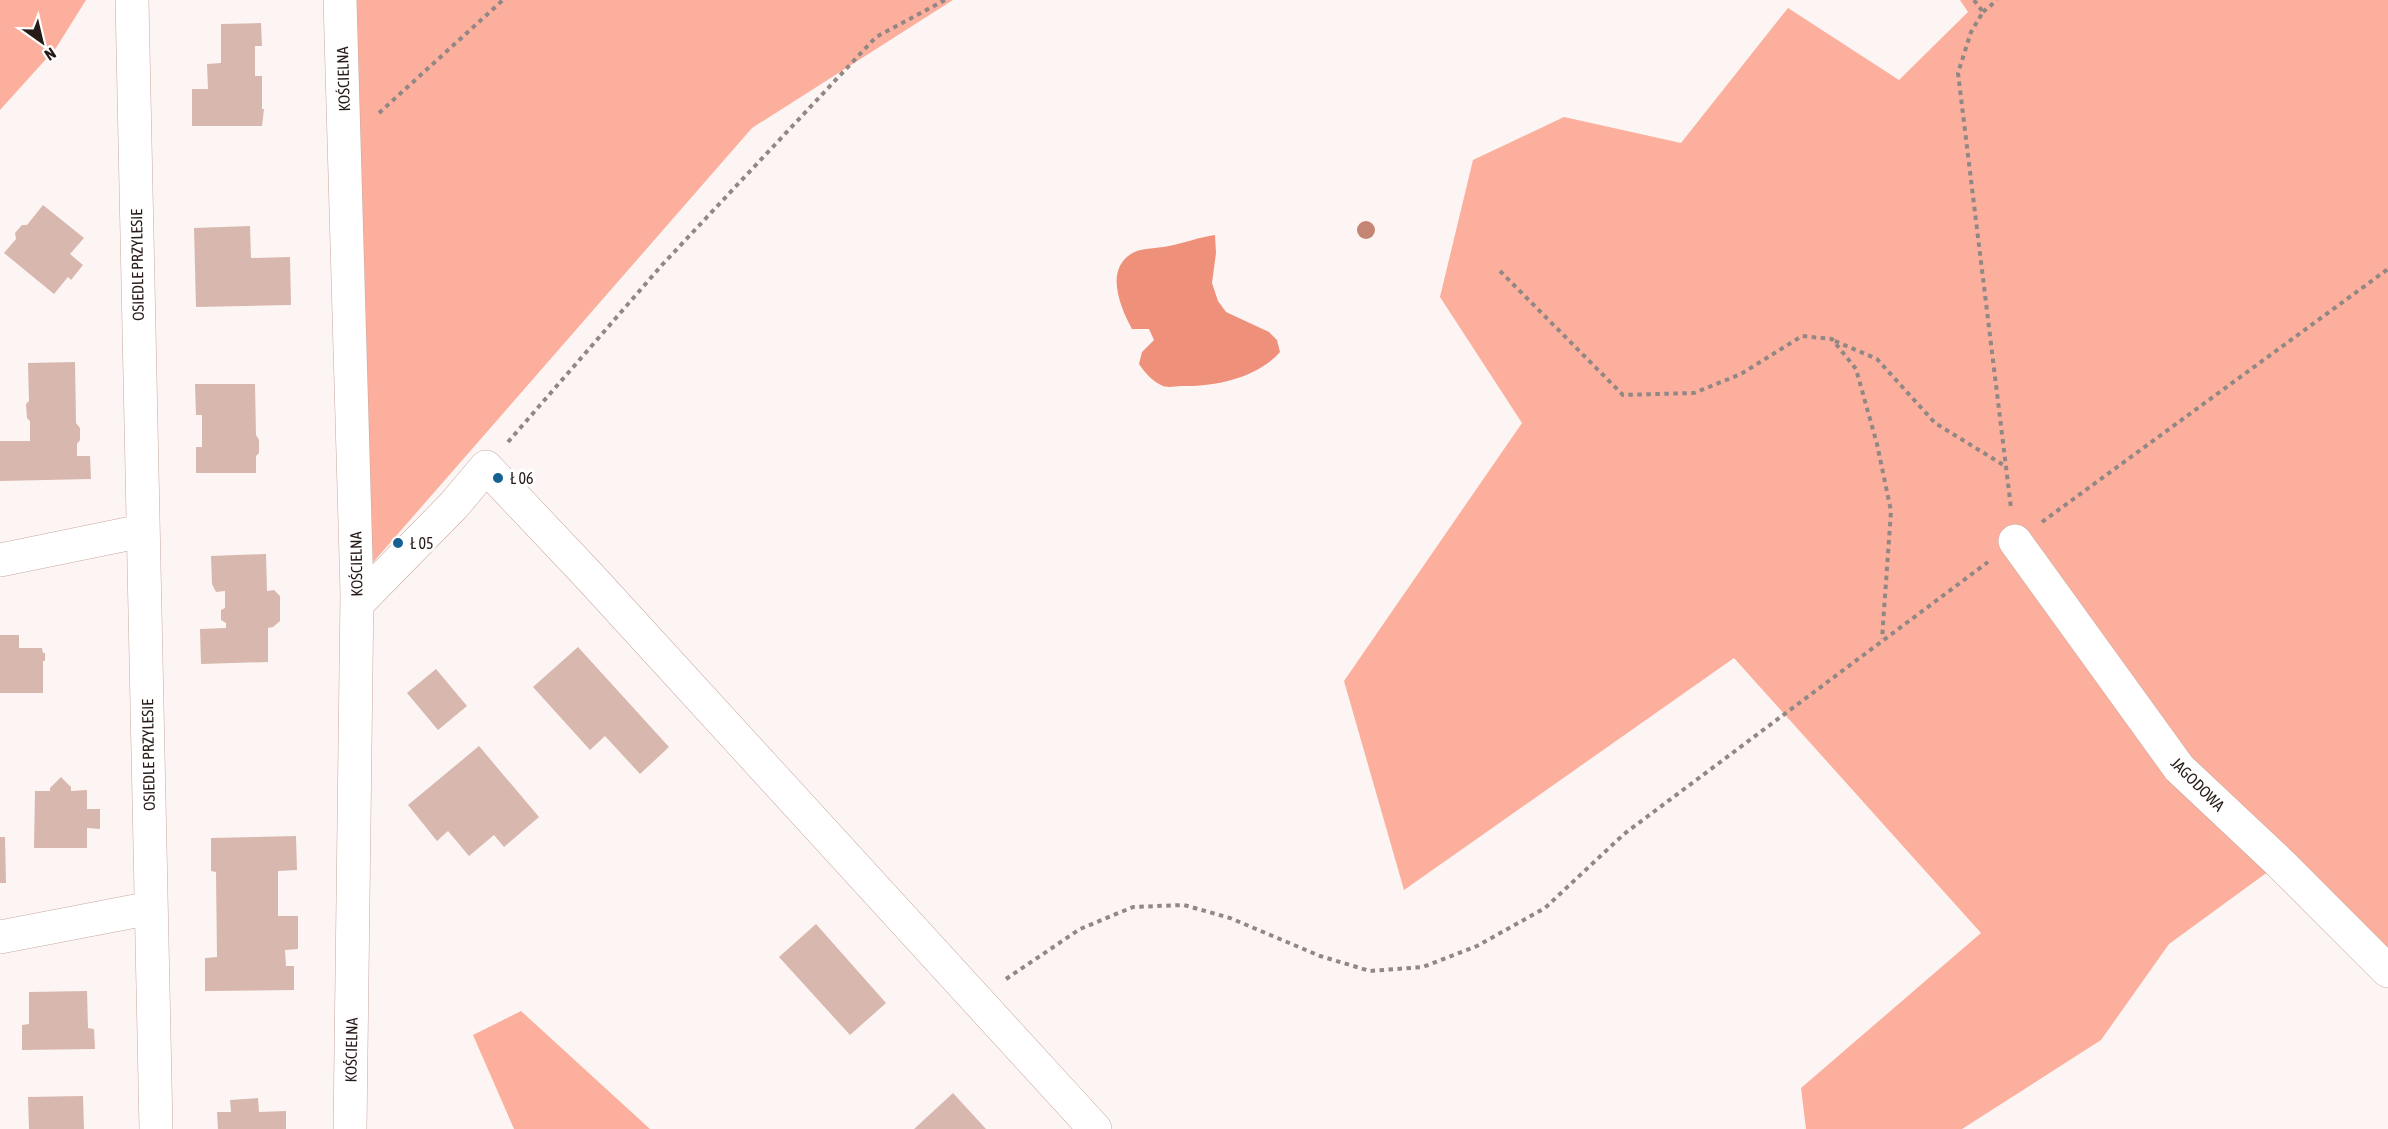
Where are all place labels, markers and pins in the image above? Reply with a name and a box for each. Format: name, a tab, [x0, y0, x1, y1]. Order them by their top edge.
place label: Ł 06	[510, 469, 533, 487]
marker: Ł 06	[491, 471, 505, 485]
place label: Ł 05	[410, 534, 433, 552]
marker: Ł 05	[391, 536, 405, 550]

